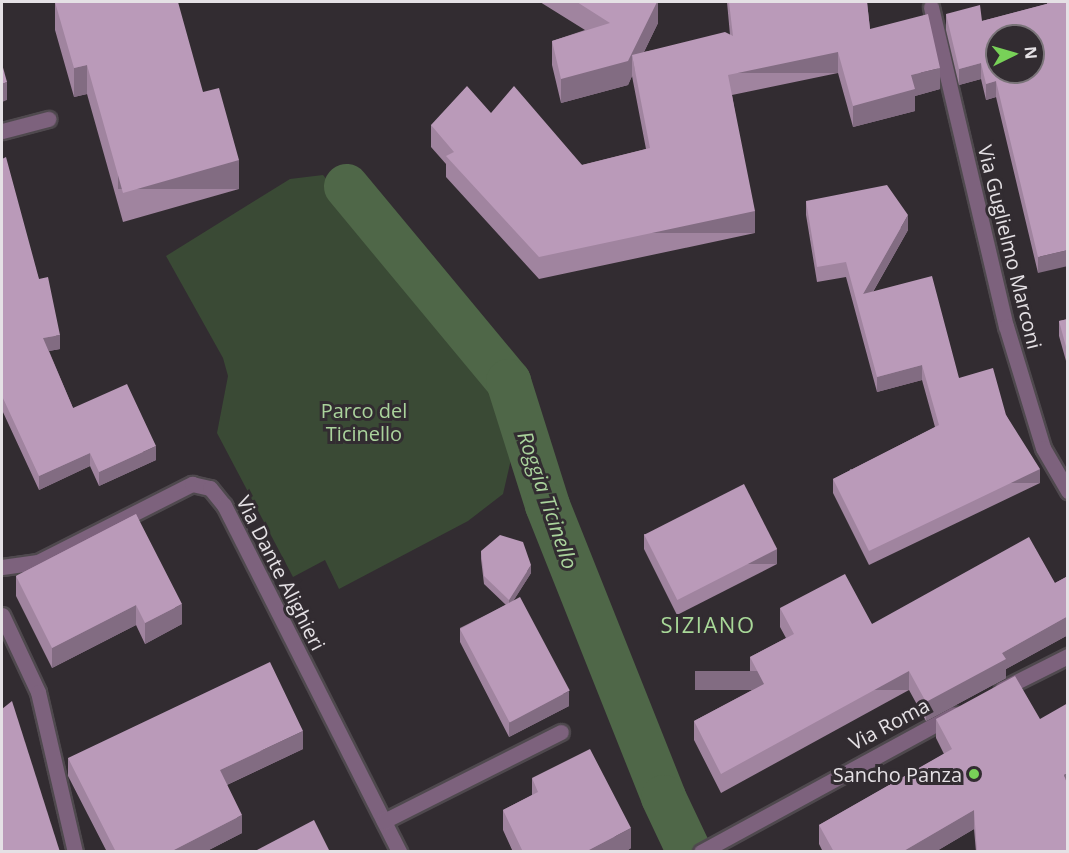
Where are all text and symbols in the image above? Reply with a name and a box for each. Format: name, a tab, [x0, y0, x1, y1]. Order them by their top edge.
north arrow	[985, 24, 1045, 84]
text: N	[1019, 45, 1042, 60]
street label: Via Guglielmo Marconi	[973, 143, 1047, 351]
park label: Parco del Ticinello	[321, 398, 407, 445]
water label: Roggia Ticinello	[513, 428, 583, 572]
street label: Via Dante Alighieri	[232, 492, 330, 654]
district label: SIZIANO	[660, 612, 756, 638]
street label: Via Roma	[845, 693, 933, 755]
place label: Sancho Panza	[833, 762, 962, 786]
marker: Sancho Panza	[967, 767, 981, 781]

